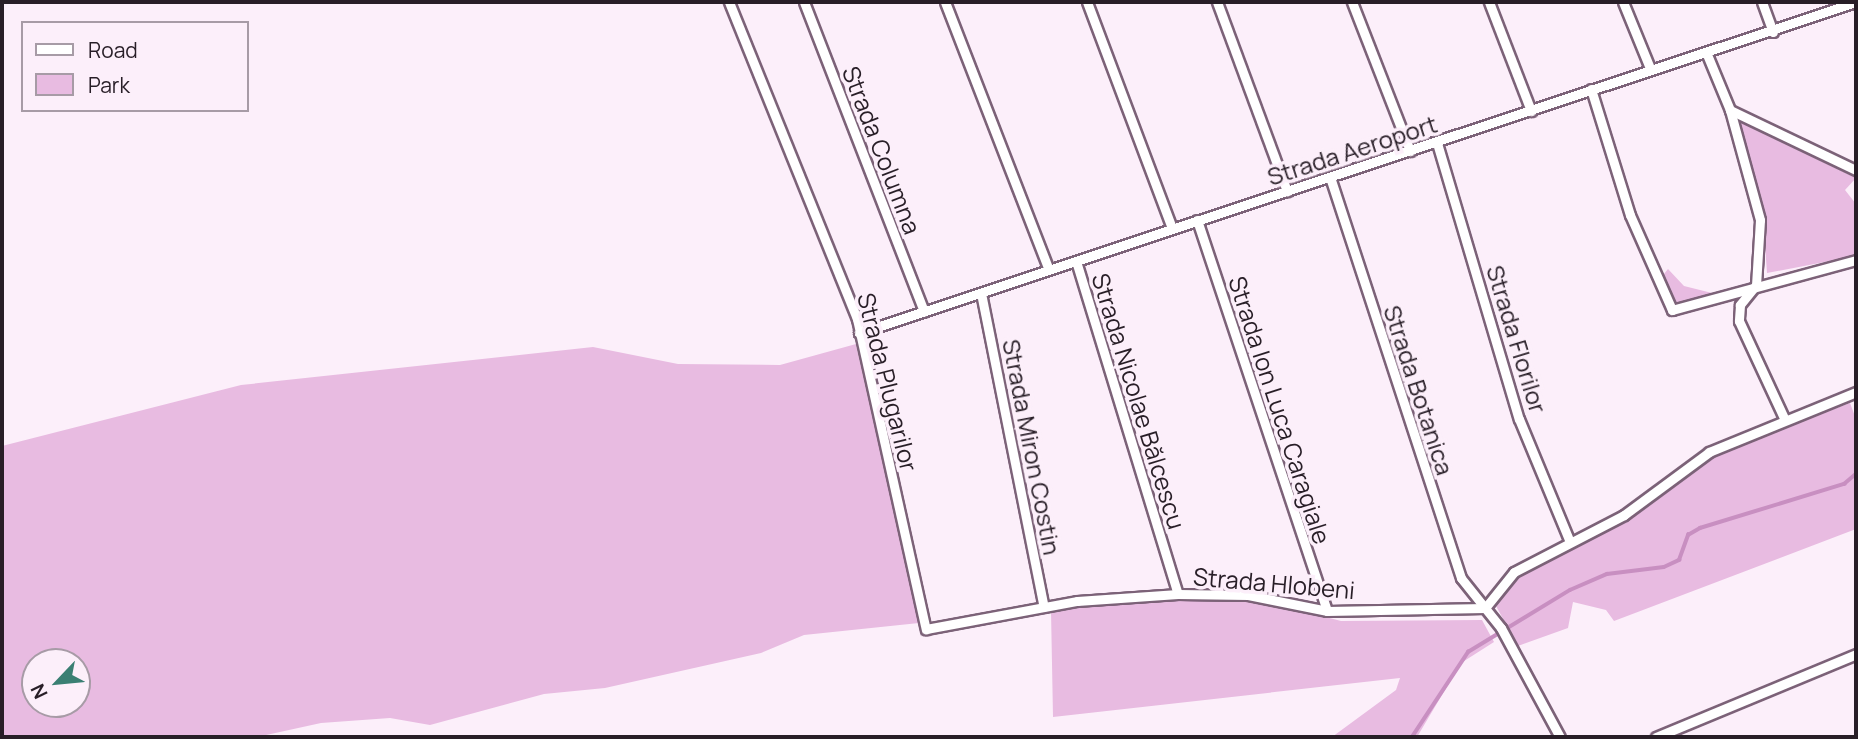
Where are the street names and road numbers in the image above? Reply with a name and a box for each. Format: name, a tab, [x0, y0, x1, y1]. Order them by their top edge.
street label: Strada Columna	[837, 62, 927, 238]
street label: Strada Aeroport	[1263, 109, 1441, 191]
street label: Strada Florilor	[1481, 262, 1553, 416]
street label: Strada Nicolae Bălcescu	[1086, 270, 1192, 532]
street label: Strada Ion Luca Caragiale	[1223, 273, 1337, 547]
street label: Strada Plugarilor	[852, 290, 924, 474]
street label: Strada Botanica	[1378, 302, 1460, 478]
street label: Strada Miron Costin	[997, 337, 1067, 557]
street label: Strada Hlobeni	[1192, 562, 1356, 604]

